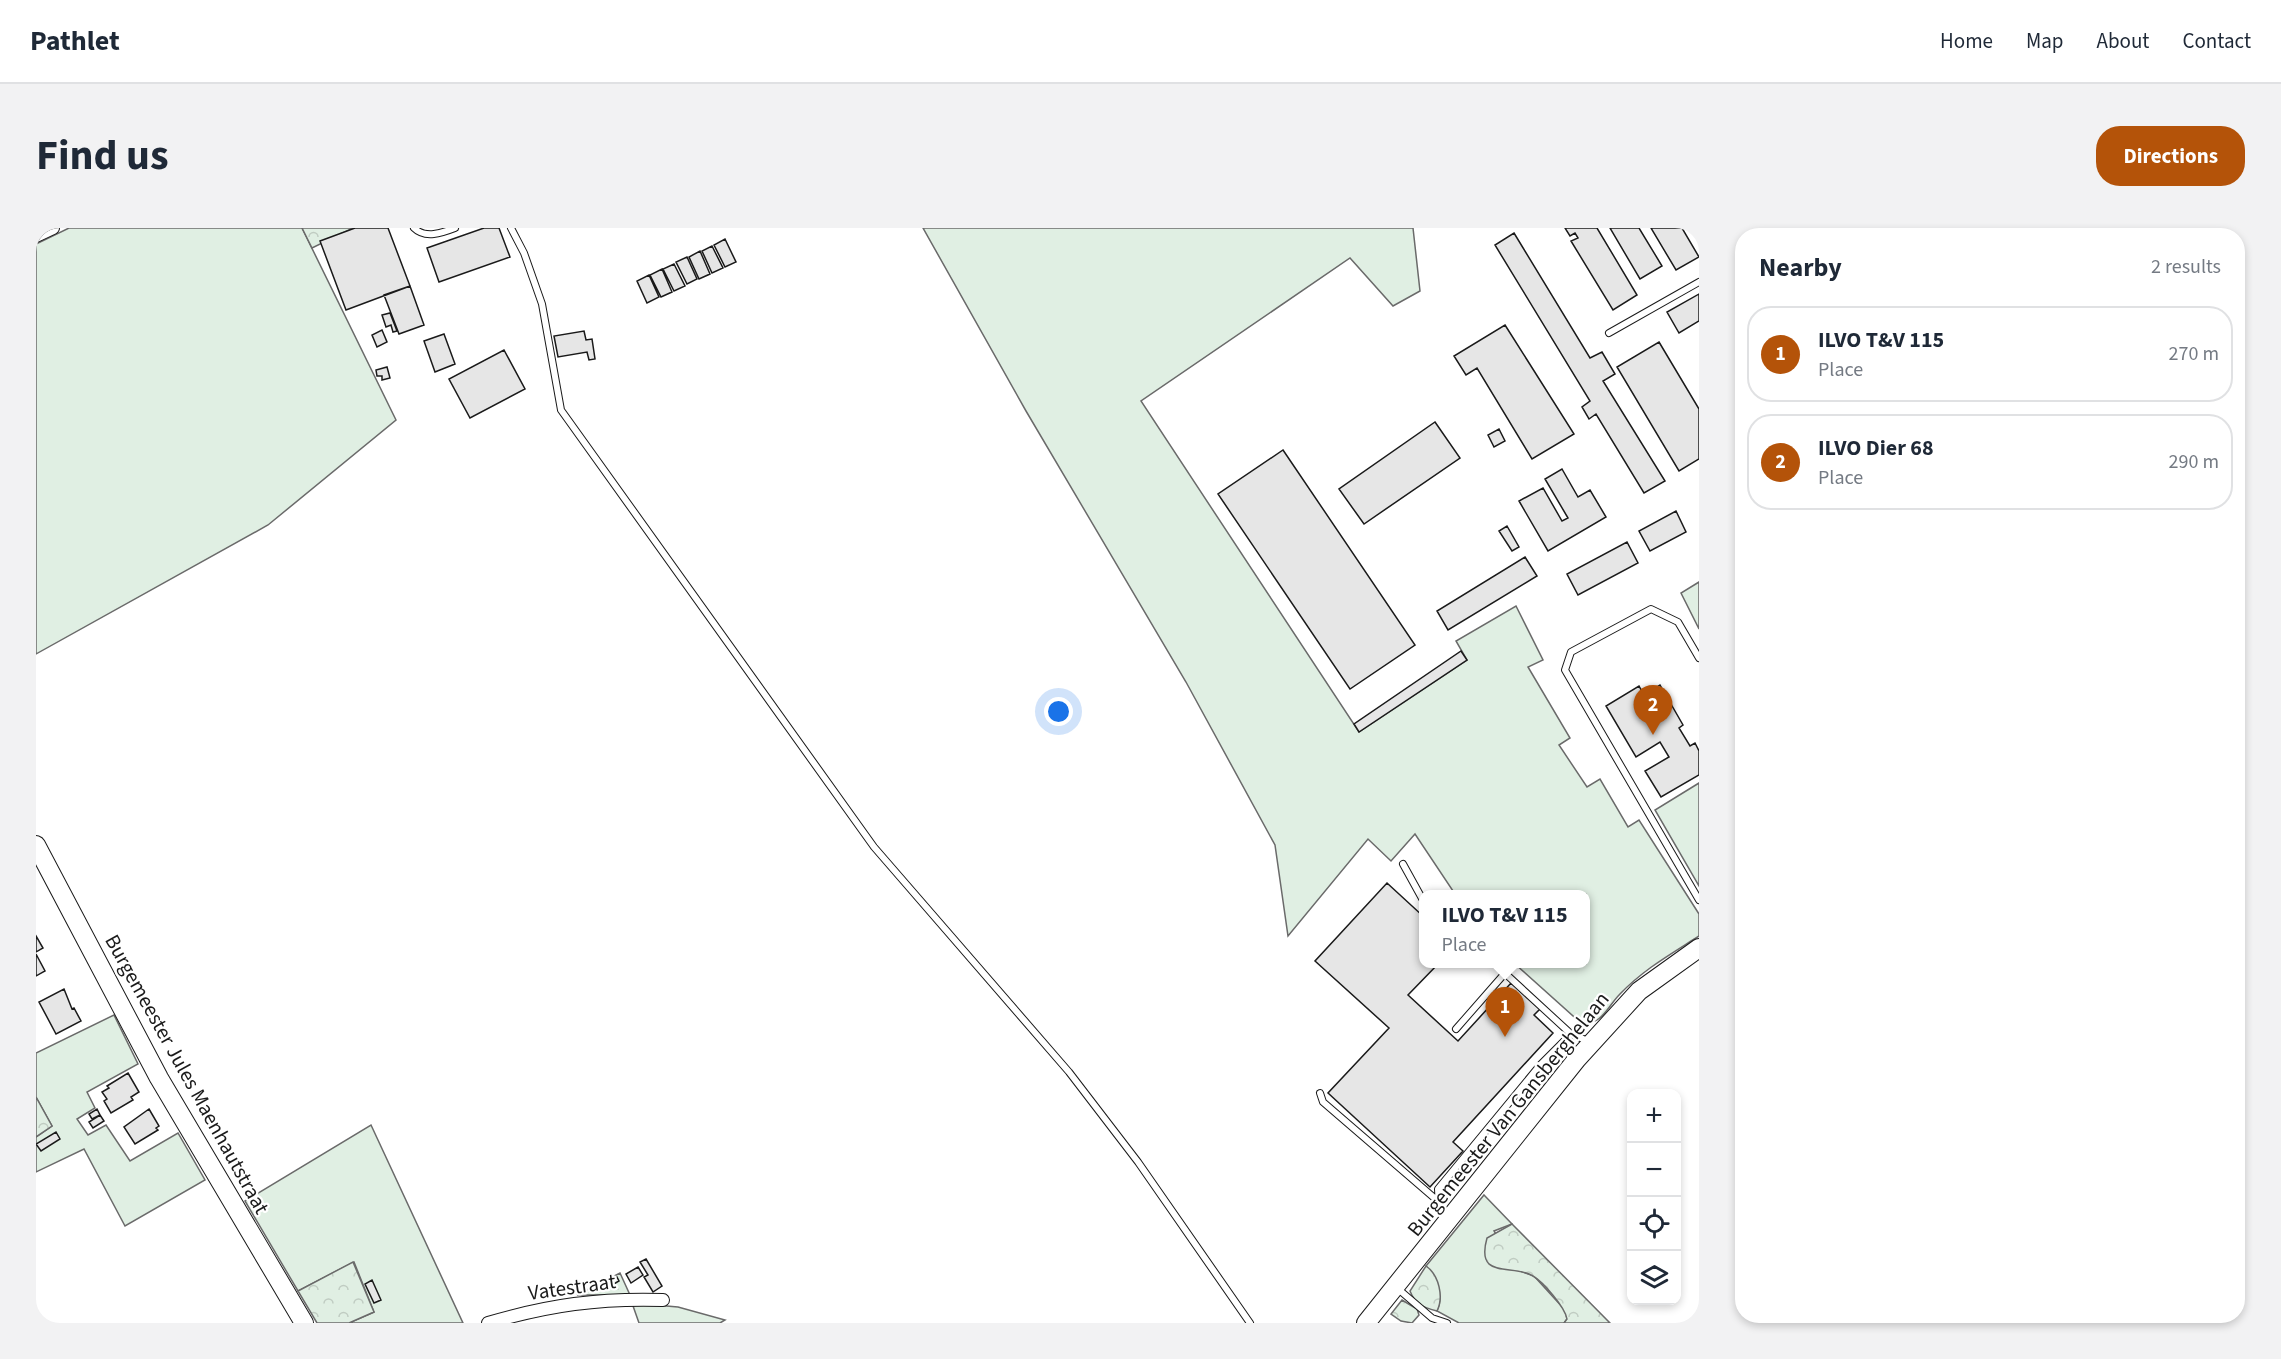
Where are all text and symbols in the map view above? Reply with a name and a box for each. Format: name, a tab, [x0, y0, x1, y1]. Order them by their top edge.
text: Pathlet	[30, 21, 120, 61]
text: Home	[1940, 26, 1993, 56]
text: Map	[2026, 26, 2064, 56]
text: About	[2097, 26, 2149, 56]
text: Contact	[2182, 26, 2251, 56]
text: Find us	[36, 126, 169, 186]
button: Directions	[2096, 126, 2245, 186]
text: Nearby	[1759, 249, 1842, 286]
text: 2 results	[2151, 253, 2221, 281]
text: ILVO T&V 115	[1818, 324, 1944, 356]
text: 1	[1775, 340, 1786, 368]
text: 270 m	[2169, 340, 2219, 368]
text: Place	[1818, 356, 1863, 384]
text: ILVO Dier 68	[1818, 432, 1934, 464]
text: 2	[1775, 448, 1786, 476]
text: 290 m	[2169, 448, 2219, 476]
text: Place	[1818, 464, 1863, 492]
pin: 2	[1634, 686, 1672, 735]
your location	[1044, 697, 1073, 726]
popup	[1419, 890, 1590, 968]
text: ILVO T&V 115	[1441, 899, 1568, 931]
street label: Burgemeester Jules Maenhautstraat	[97, 929, 277, 1219]
text: Place	[1441, 931, 1487, 959]
street label: Burgemeester Van Gansberghelaan	[1400, 985, 1616, 1243]
pin: 1	[1486, 988, 1524, 1037]
map controls	[1627, 1089, 1681, 1305]
button: +	[1627, 1089, 1681, 1143]
button: −	[1627, 1143, 1681, 1197]
button: locate	[1627, 1197, 1681, 1251]
button: layers	[1627, 1251, 1681, 1305]
street label: Vatestraat	[526, 1266, 618, 1308]

